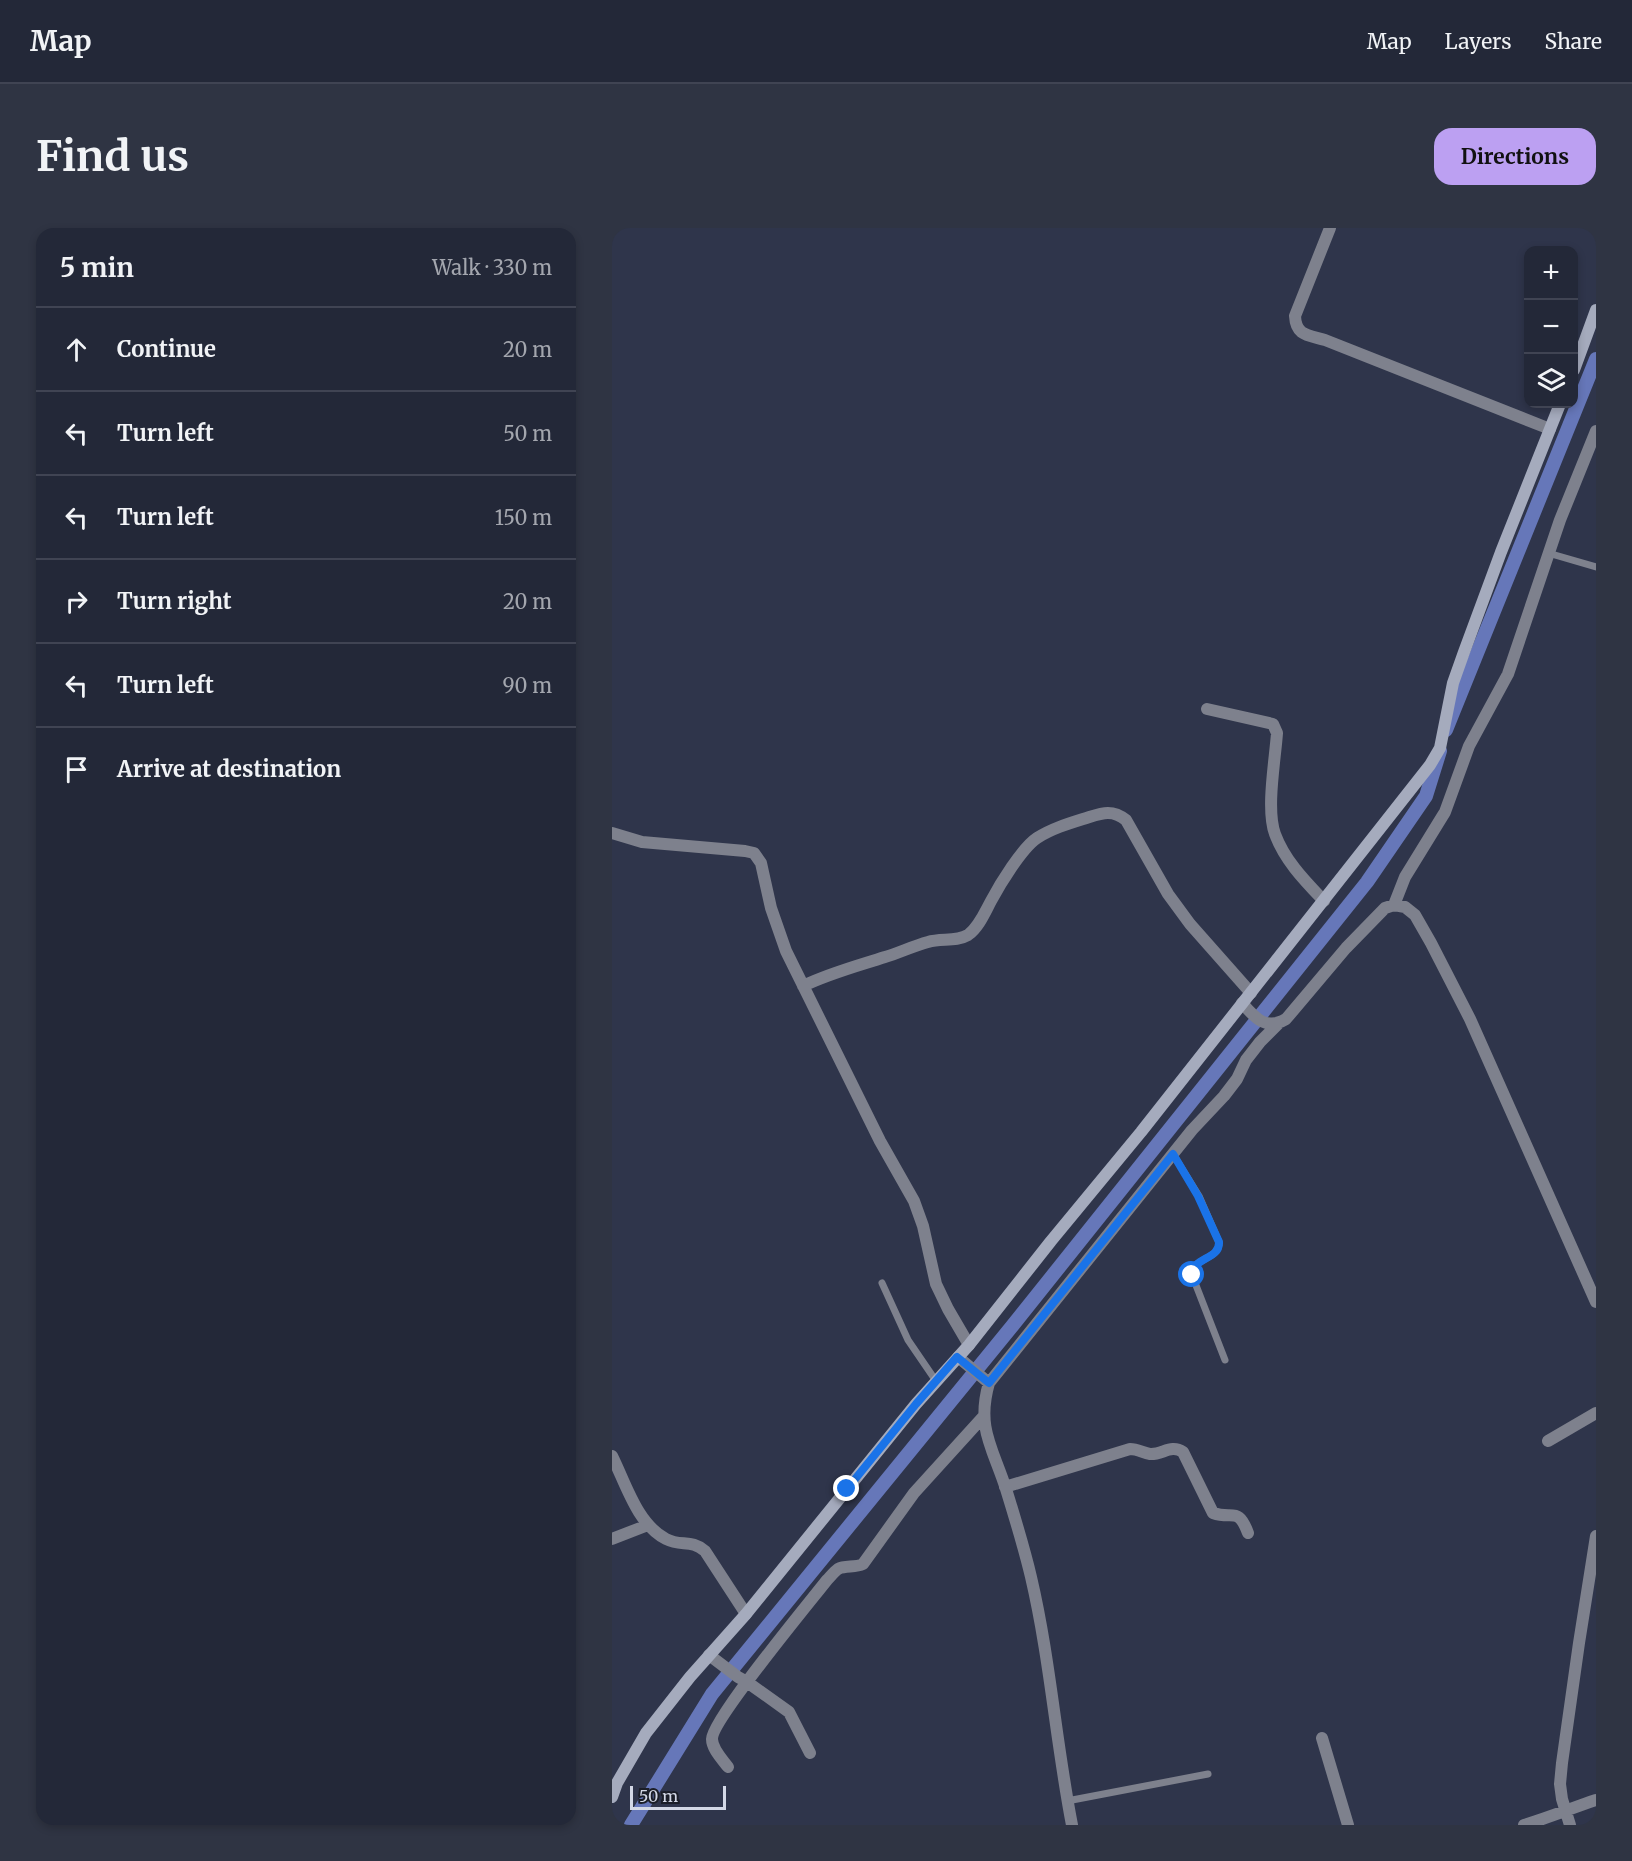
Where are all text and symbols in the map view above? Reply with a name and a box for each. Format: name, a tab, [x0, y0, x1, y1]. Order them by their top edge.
text: Map	[30, 23, 92, 59]
text: Map	[1367, 28, 1412, 55]
text: Layers	[1445, 28, 1512, 55]
text: Share	[1545, 28, 1602, 55]
button: Directions	[1434, 128, 1596, 185]
text: Find us	[36, 130, 189, 182]
map controls	[1524, 246, 1578, 408]
button: +	[1524, 246, 1578, 300]
text: 5 min	[60, 251, 134, 284]
text: Walk · 330 m	[432, 255, 552, 280]
button: −	[1524, 300, 1578, 354]
icon: ahead	[60, 333, 93, 366]
text: Continue	[117, 335, 216, 363]
text: 20 m	[503, 337, 552, 362]
button: layers	[1524, 354, 1578, 408]
icon: left	[60, 417, 93, 450]
text: Turn left	[117, 419, 214, 447]
text: 50 m	[503, 421, 552, 446]
icon: left	[60, 501, 93, 534]
text: Turn left	[117, 503, 214, 531]
text: 150 m	[495, 505, 552, 530]
icon: right	[60, 585, 93, 618]
text: Turn right	[117, 587, 231, 615]
text: 20 m	[503, 589, 552, 614]
icon: left	[60, 669, 93, 702]
text: Turn left	[117, 671, 214, 699]
text: 90 m	[502, 673, 552, 698]
icon: arrive	[60, 753, 93, 786]
text: Arrive at destination	[117, 755, 341, 783]
route start	[1178, 1261, 1204, 1287]
route end	[833, 1475, 859, 1501]
scale bar	[630, 1783, 726, 1810]
text: 50 m	[639, 1786, 678, 1806]

